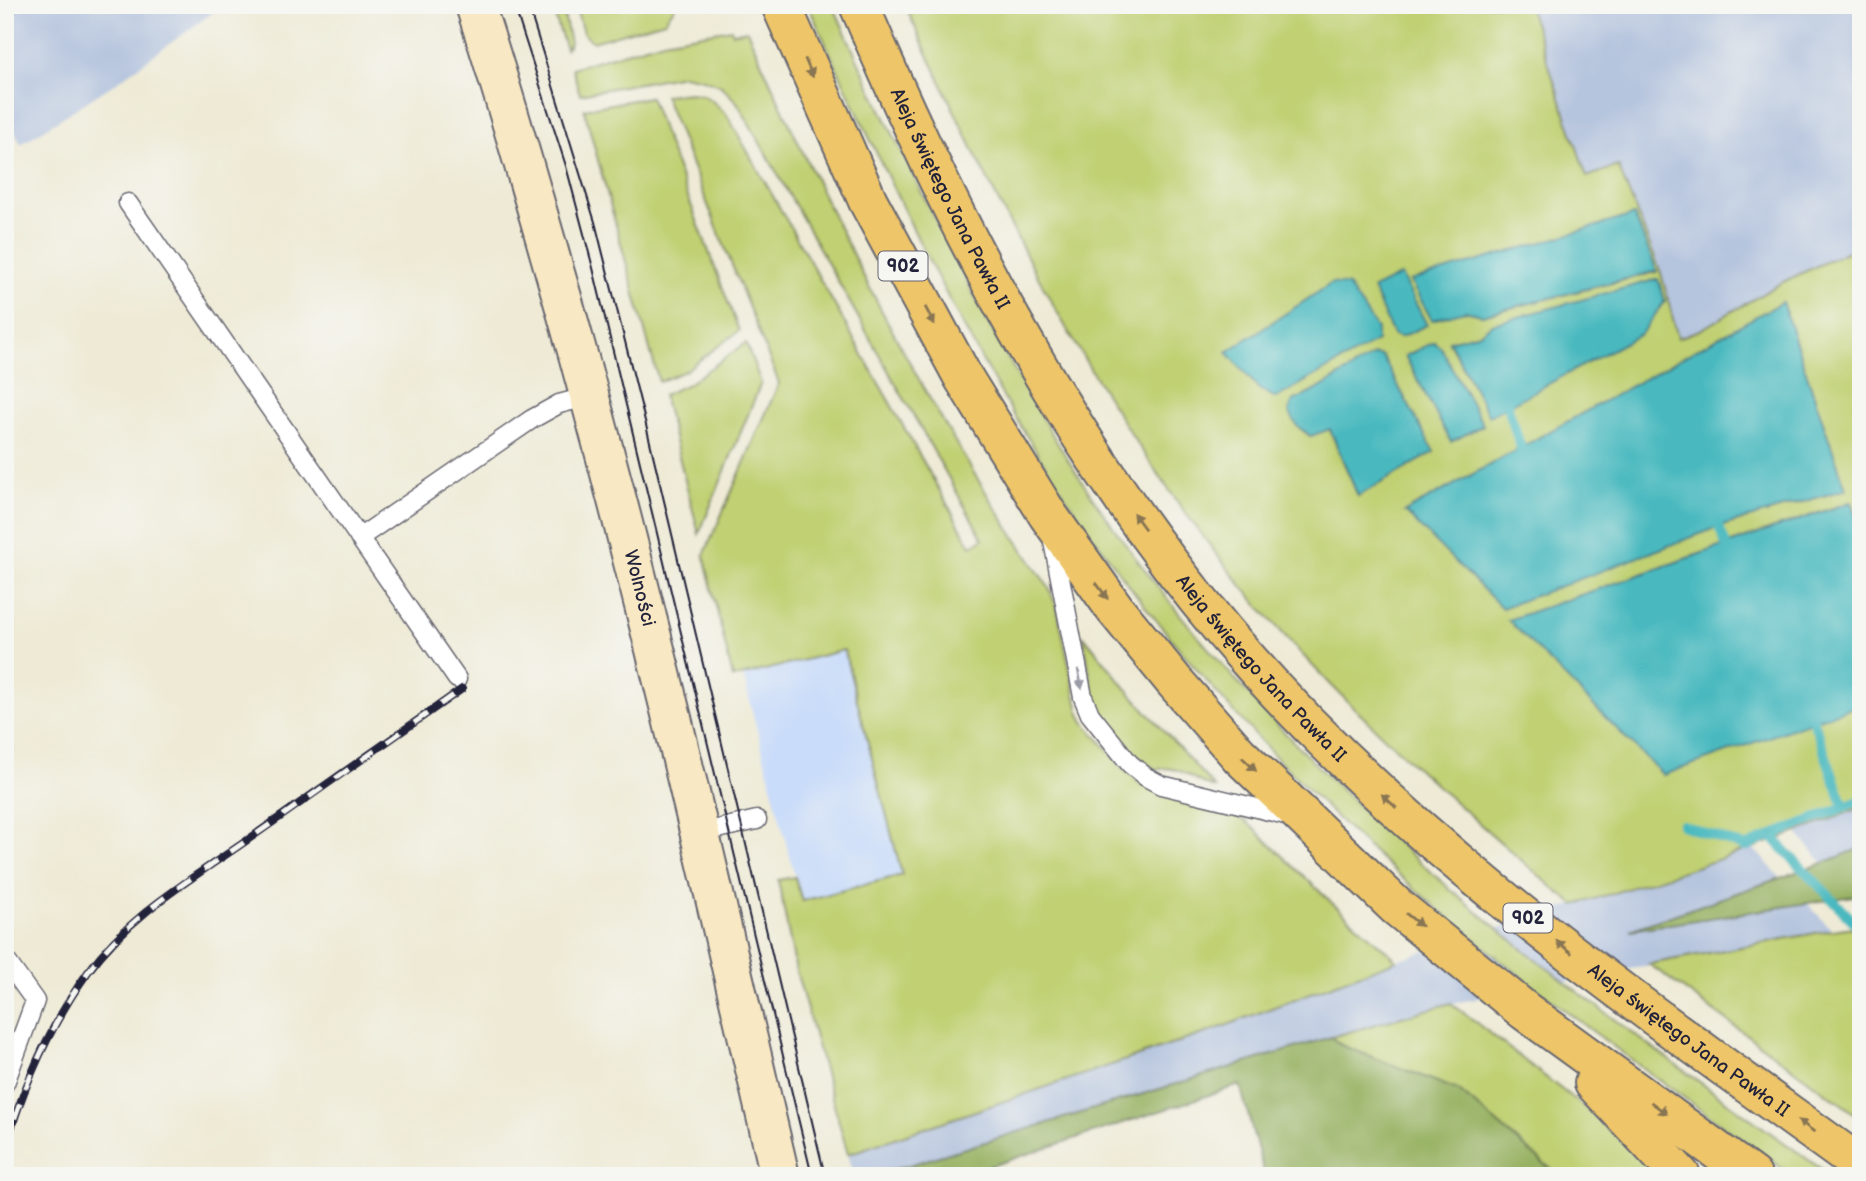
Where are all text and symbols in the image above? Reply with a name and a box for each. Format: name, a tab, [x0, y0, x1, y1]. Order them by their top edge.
one-way arrow	[803, 58, 815, 78]
street label: Aleja świętego Jana Pawła II	[885, 84, 1015, 313]
road number: 902	[878, 252, 928, 280]
one-way arrow	[924, 306, 936, 326]
one-way arrow	[1132, 512, 1146, 530]
street label: Wolności	[619, 547, 660, 629]
street label: Aleja świętego Jana Pawła II	[1171, 570, 1351, 767]
one-way arrow	[1094, 582, 1108, 600]
one-way arrow	[1074, 668, 1085, 690]
one-way arrow	[1240, 756, 1257, 773]
one-way arrow	[1381, 793, 1398, 809]
road number: 902	[1504, 903, 1552, 932]
one-way arrow	[1404, 913, 1422, 928]
one-way arrow	[1555, 940, 1572, 955]
street label: Aleja świętego Jana Pawła II	[1583, 959, 1794, 1122]
one-way arrow	[1650, 1101, 1668, 1115]
one-way arrow	[1796, 1119, 1815, 1133]

